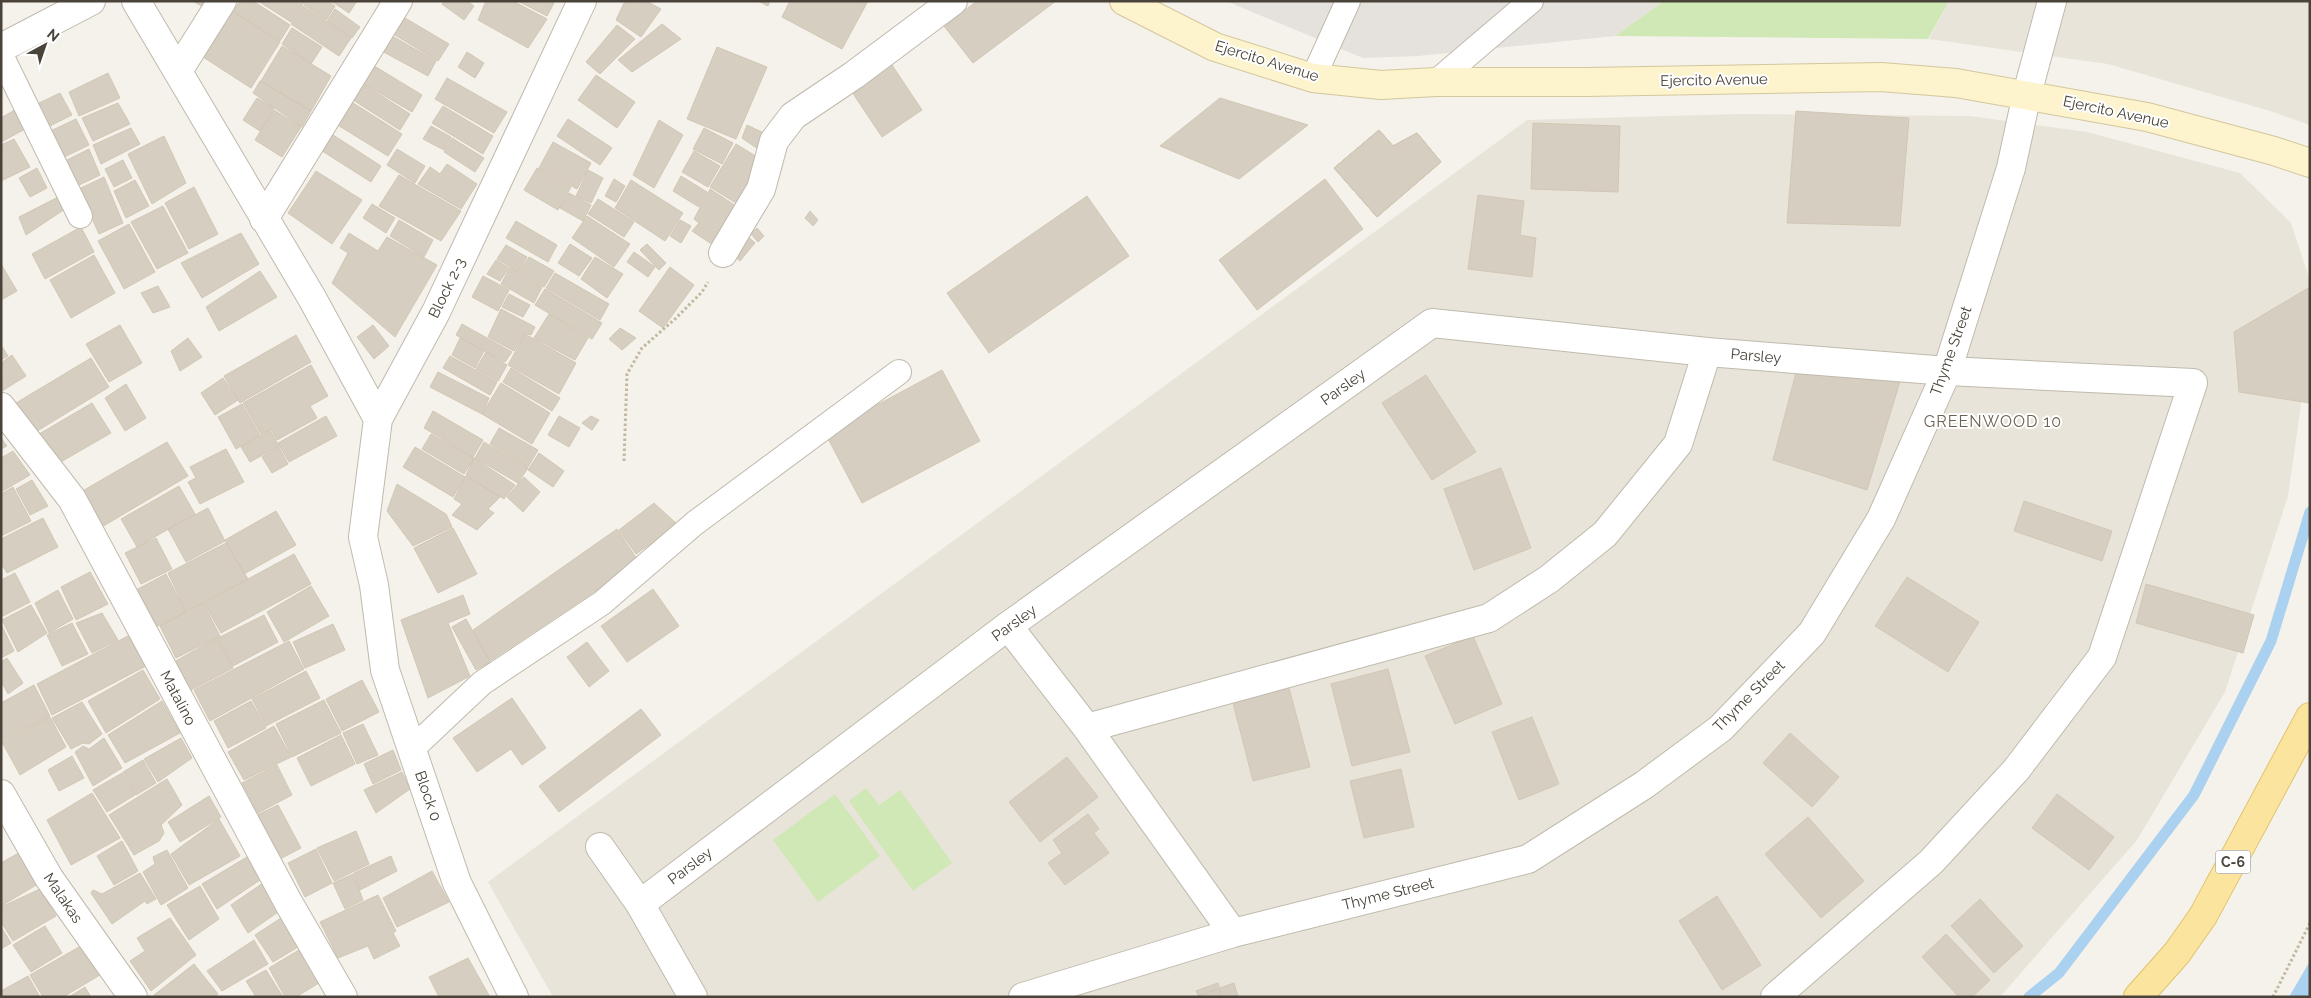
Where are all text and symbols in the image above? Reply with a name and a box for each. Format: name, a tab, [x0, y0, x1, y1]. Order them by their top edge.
north arrow	[20, 20, 70, 70]
text: N	[44, 25, 63, 45]
street label: Ejercito Avenue	[1213, 37, 1321, 85]
street label: Ejercito Avenue	[1660, 70, 1768, 90]
street label: Ejercito Avenue	[2061, 92, 2171, 132]
street label: Block 2-3	[425, 255, 469, 321]
street label: Thyme Street	[1926, 304, 1976, 398]
street label: Parsley	[1730, 345, 1782, 367]
street label: Parsley	[1317, 365, 1369, 409]
district label: GREENWOOD 10	[1924, 412, 2062, 431]
street label: Parsley	[988, 601, 1040, 645]
street label: Thyme Street	[1709, 656, 1789, 736]
street label: Matalino	[156, 668, 200, 729]
street label: Block 0	[411, 768, 445, 824]
street label: Parsley	[664, 844, 716, 888]
road number: C-6	[2216, 850, 2250, 874]
street label: Malakas	[40, 869, 86, 927]
street label: Thyme Street	[1340, 874, 1436, 914]

